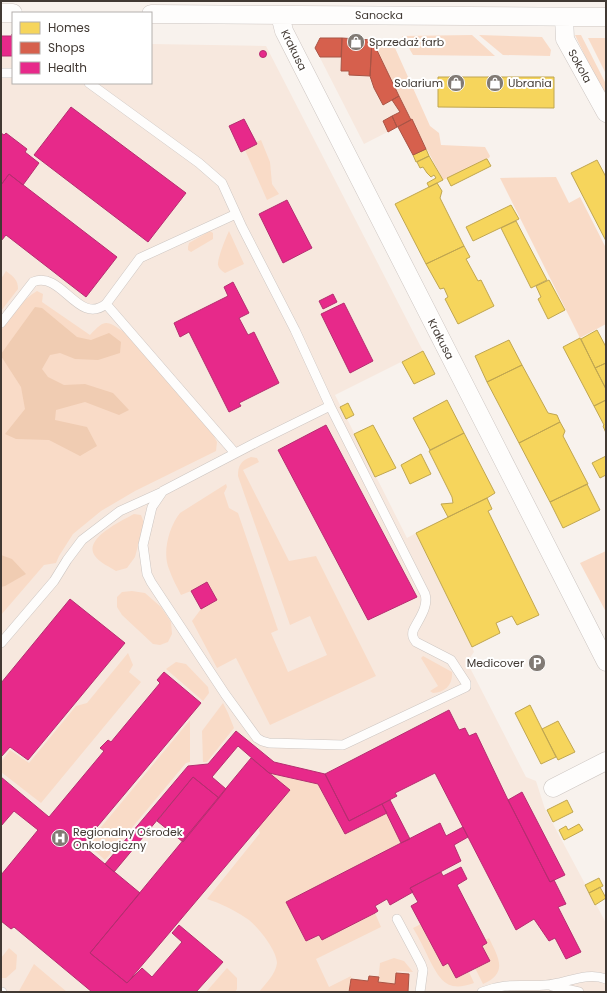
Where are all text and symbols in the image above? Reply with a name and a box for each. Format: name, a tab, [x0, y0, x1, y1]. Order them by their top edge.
street label: Sanocka	[355, 7, 403, 23]
legend	[12, 12, 152, 84]
text: Homes	[48, 19, 90, 36]
street label: Krakusa	[277, 27, 311, 73]
shop icon: Sprzedaż farb	[346, 32, 366, 52]
place label: Sprzedaż farb	[369, 34, 444, 50]
text: Shops	[48, 39, 85, 56]
street label: Sokola	[564, 46, 596, 86]
text: Health	[48, 59, 87, 76]
shop icon: Solarium	[446, 73, 466, 93]
shop icon: Ubrania	[485, 73, 505, 93]
place label: Solarium	[394, 75, 443, 91]
place label: Ubrania	[508, 75, 552, 91]
street label: Krakusa	[424, 316, 458, 362]
parking icon: Medicover	[527, 653, 547, 673]
place label: Medicover	[467, 655, 524, 671]
place label: Regionalny Ośrodek Onkologiczny	[73, 824, 183, 853]
hospital icon: Regionalny Ośrodek Onkologiczny	[50, 828, 70, 848]

